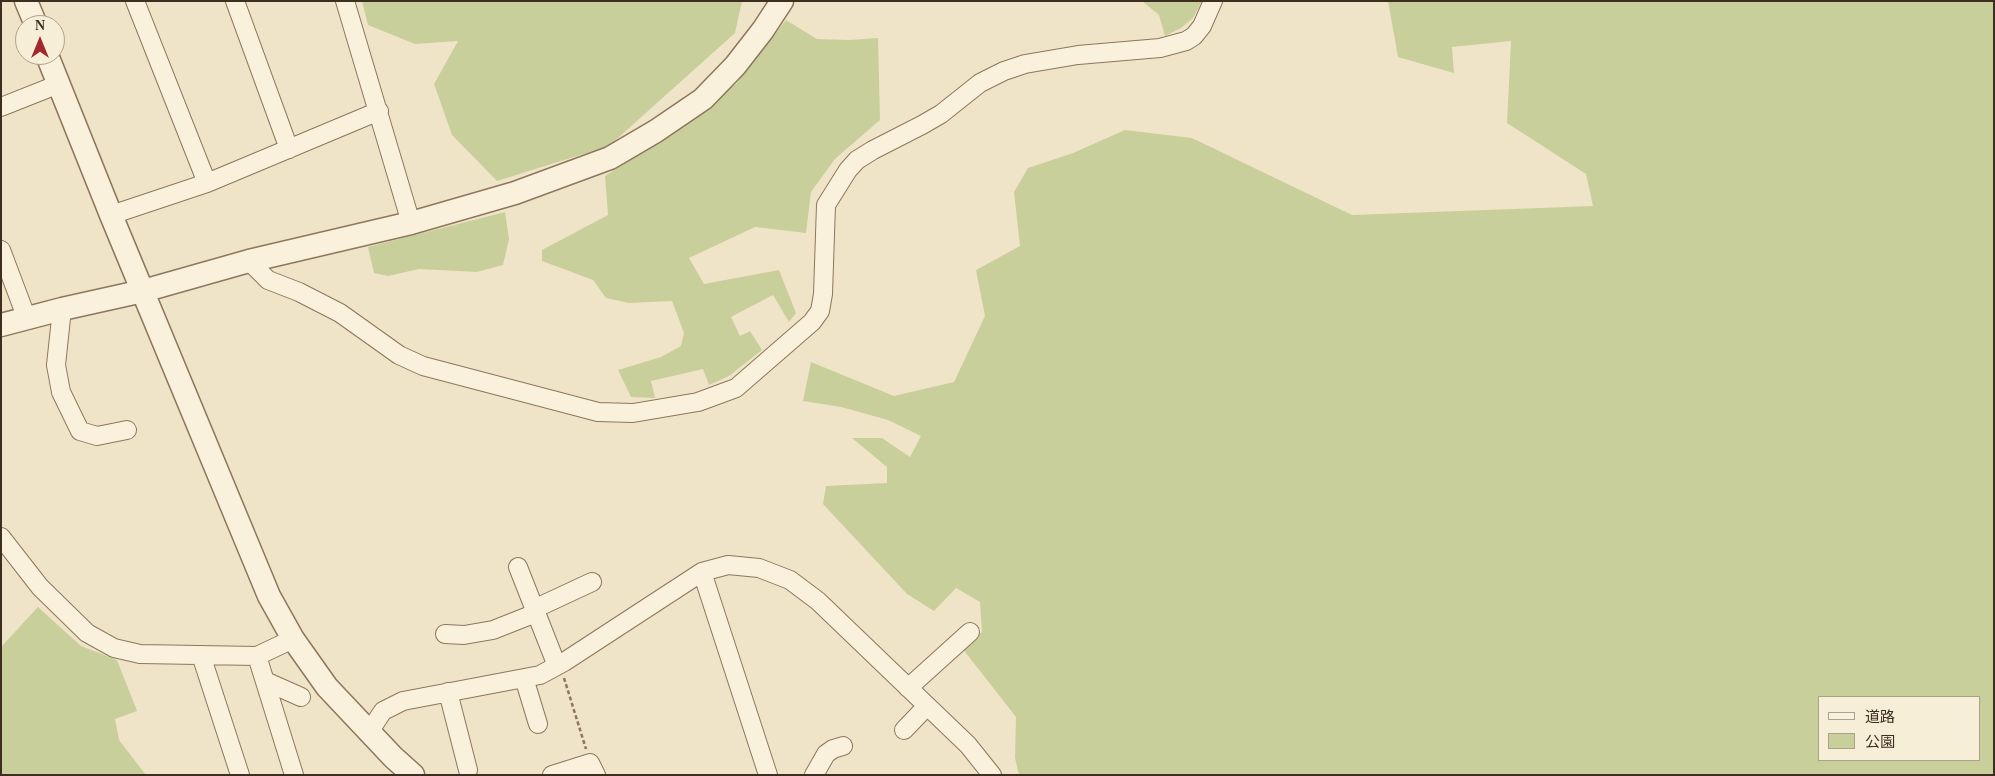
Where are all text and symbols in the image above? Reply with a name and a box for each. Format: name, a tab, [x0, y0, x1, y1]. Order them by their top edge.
north arrow	[15, 15, 65, 65]
text: N	[35, 18, 45, 33]
legend	[1818, 696, 1980, 761]
text: 道路	[1865, 709, 1895, 725]
text: 公園	[1865, 734, 1895, 750]

